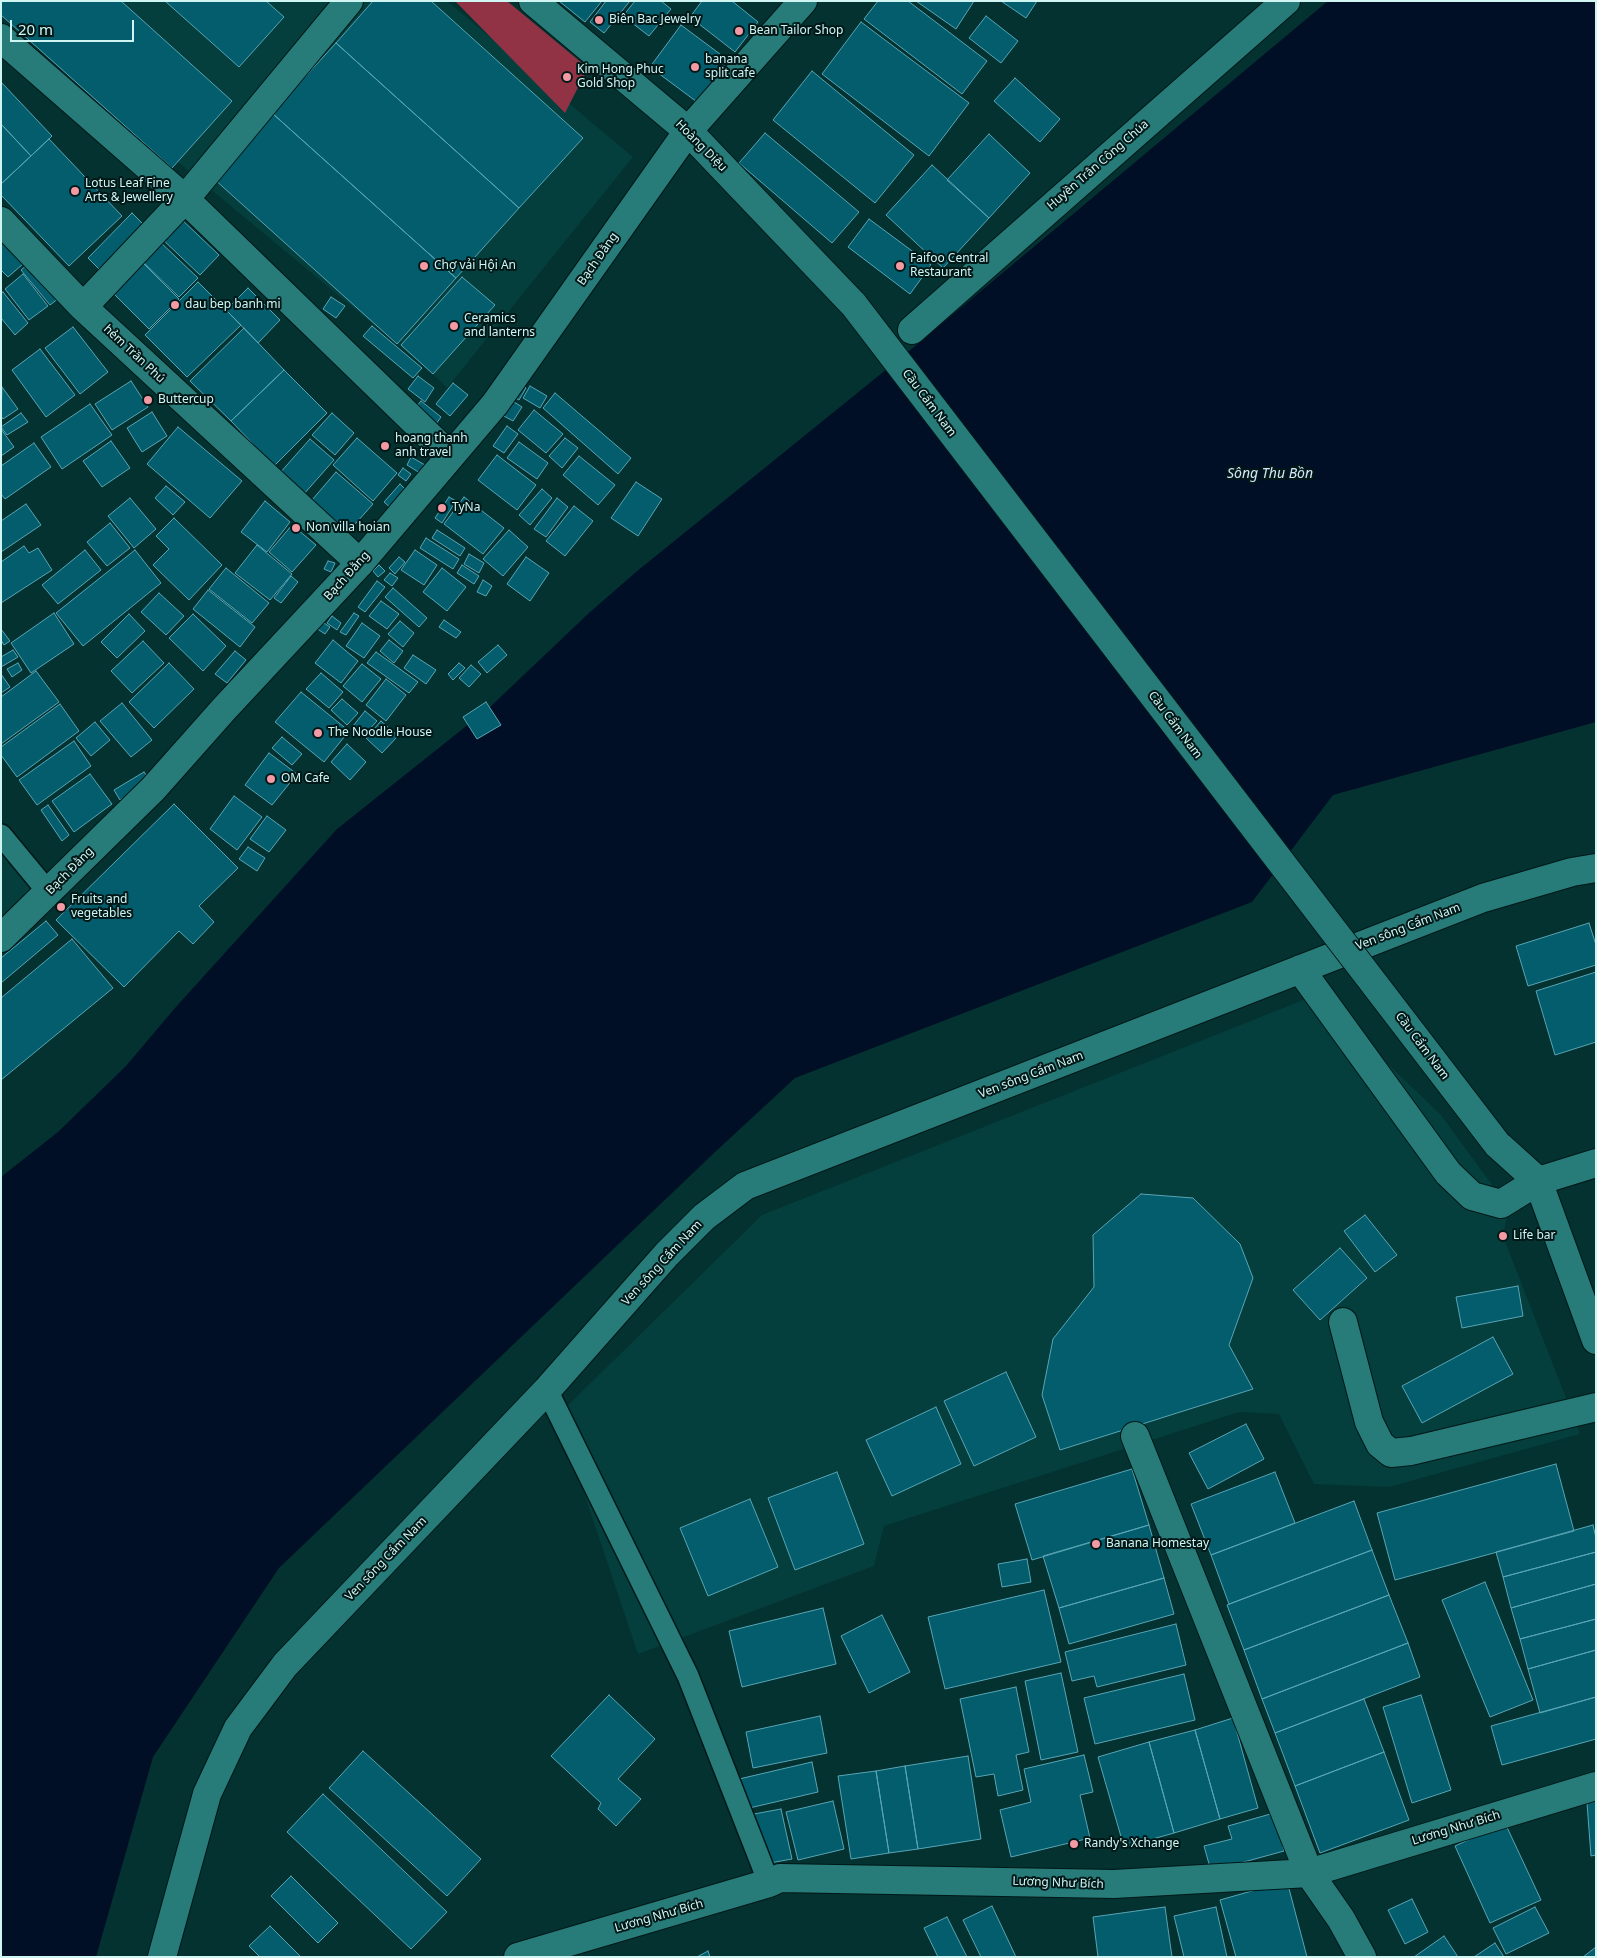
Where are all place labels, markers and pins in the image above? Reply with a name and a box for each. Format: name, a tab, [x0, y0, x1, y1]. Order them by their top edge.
place label: Biên Bac Jewelry	[609, 13, 701, 27]
marker: Biên Bac Jewelry	[593, 14, 605, 26]
place label: Bean Tailor Shop	[749, 24, 843, 38]
marker: Bean Tailor Shop	[733, 25, 745, 37]
place label: banana split cafe	[705, 53, 755, 81]
marker: banana split cafe	[689, 61, 701, 73]
place label: Kim Hong Phuc Gold Shop	[577, 63, 664, 91]
marker: Kim Hong Phuc Gold Shop	[561, 71, 573, 83]
place label: Lotus Leaf Fine Arts & Jewellery	[85, 177, 173, 205]
marker: Lotus Leaf Fine Arts & Jewellery	[69, 185, 81, 197]
place label: Faifoo Central Restaurant	[910, 252, 988, 280]
place label: Chợ vải Hội An	[434, 259, 516, 273]
marker: Chợ vải Hội An	[418, 260, 430, 272]
marker: Faifoo Central Restaurant	[894, 260, 906, 272]
place label: dau bep banh mi	[185, 298, 281, 312]
marker: dau bep banh mi	[169, 299, 181, 311]
place label: Ceramics and lanterns	[464, 312, 535, 340]
marker: Ceramics and lanterns	[448, 320, 460, 332]
place label: Buttercup	[158, 393, 214, 407]
marker: Buttercup	[142, 394, 154, 406]
place label: hoang thanh anh travel	[395, 432, 468, 460]
marker: hoang thanh anh travel	[379, 440, 391, 452]
place label: TyNa	[452, 501, 480, 515]
marker: TyNa	[436, 502, 448, 514]
place label: Non villa hoian	[306, 521, 390, 535]
marker: Non villa hoian	[290, 522, 302, 534]
place label: The Noodle House	[328, 726, 432, 740]
marker: The Noodle House	[312, 727, 324, 739]
place label: OM Cafe	[281, 772, 330, 786]
marker: OM Cafe	[265, 773, 277, 785]
place label: Fruits and vegetables	[71, 893, 132, 921]
marker: Fruits and vegetables	[55, 901, 67, 913]
place label: Life bar	[1513, 1229, 1555, 1243]
marker: Life bar	[1497, 1230, 1509, 1242]
place label: Banana Homestay	[1106, 1537, 1209, 1551]
marker: Banana Homestay	[1090, 1538, 1102, 1550]
place label: Randy's Xchange	[1084, 1837, 1179, 1851]
marker: Randy's Xchange	[1068, 1838, 1080, 1850]

